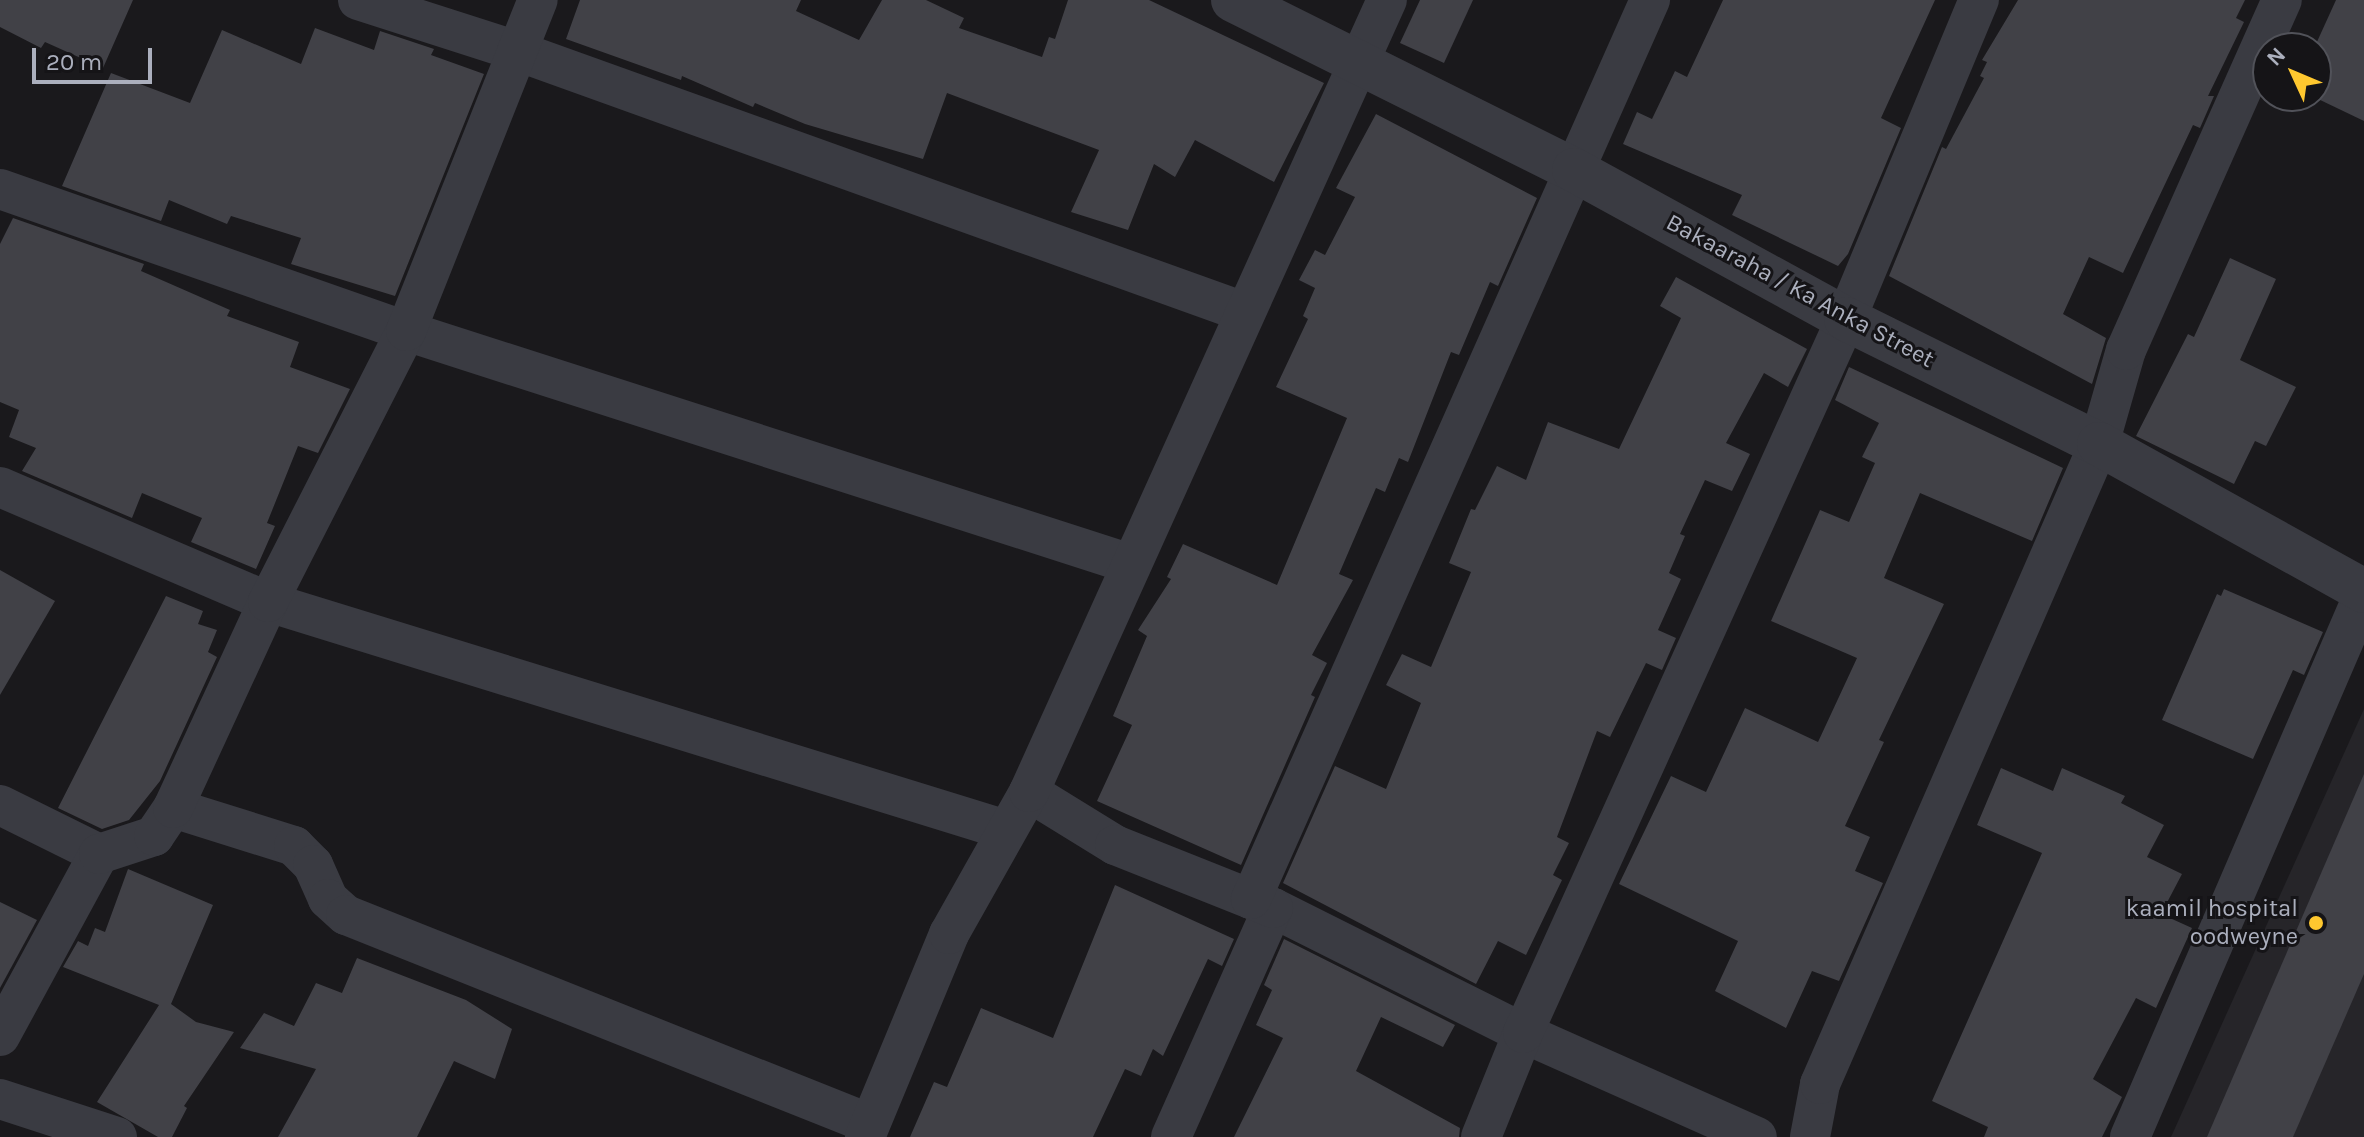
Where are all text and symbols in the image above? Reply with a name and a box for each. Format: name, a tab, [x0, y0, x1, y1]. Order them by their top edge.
scale bar	[36, 32, 156, 82]
north arrow	[2252, 32, 2332, 112]
text: N	[2261, 42, 2291, 71]
text: 20 m	[46, 48, 102, 76]
street label: Bakaaraha / Ka Anka Street	[1661, 208, 1939, 374]
place label: kaamil hospital oodweyne	[2126, 895, 2298, 951]
marker: kaamil hospital oodweyne	[2305, 912, 2327, 934]

